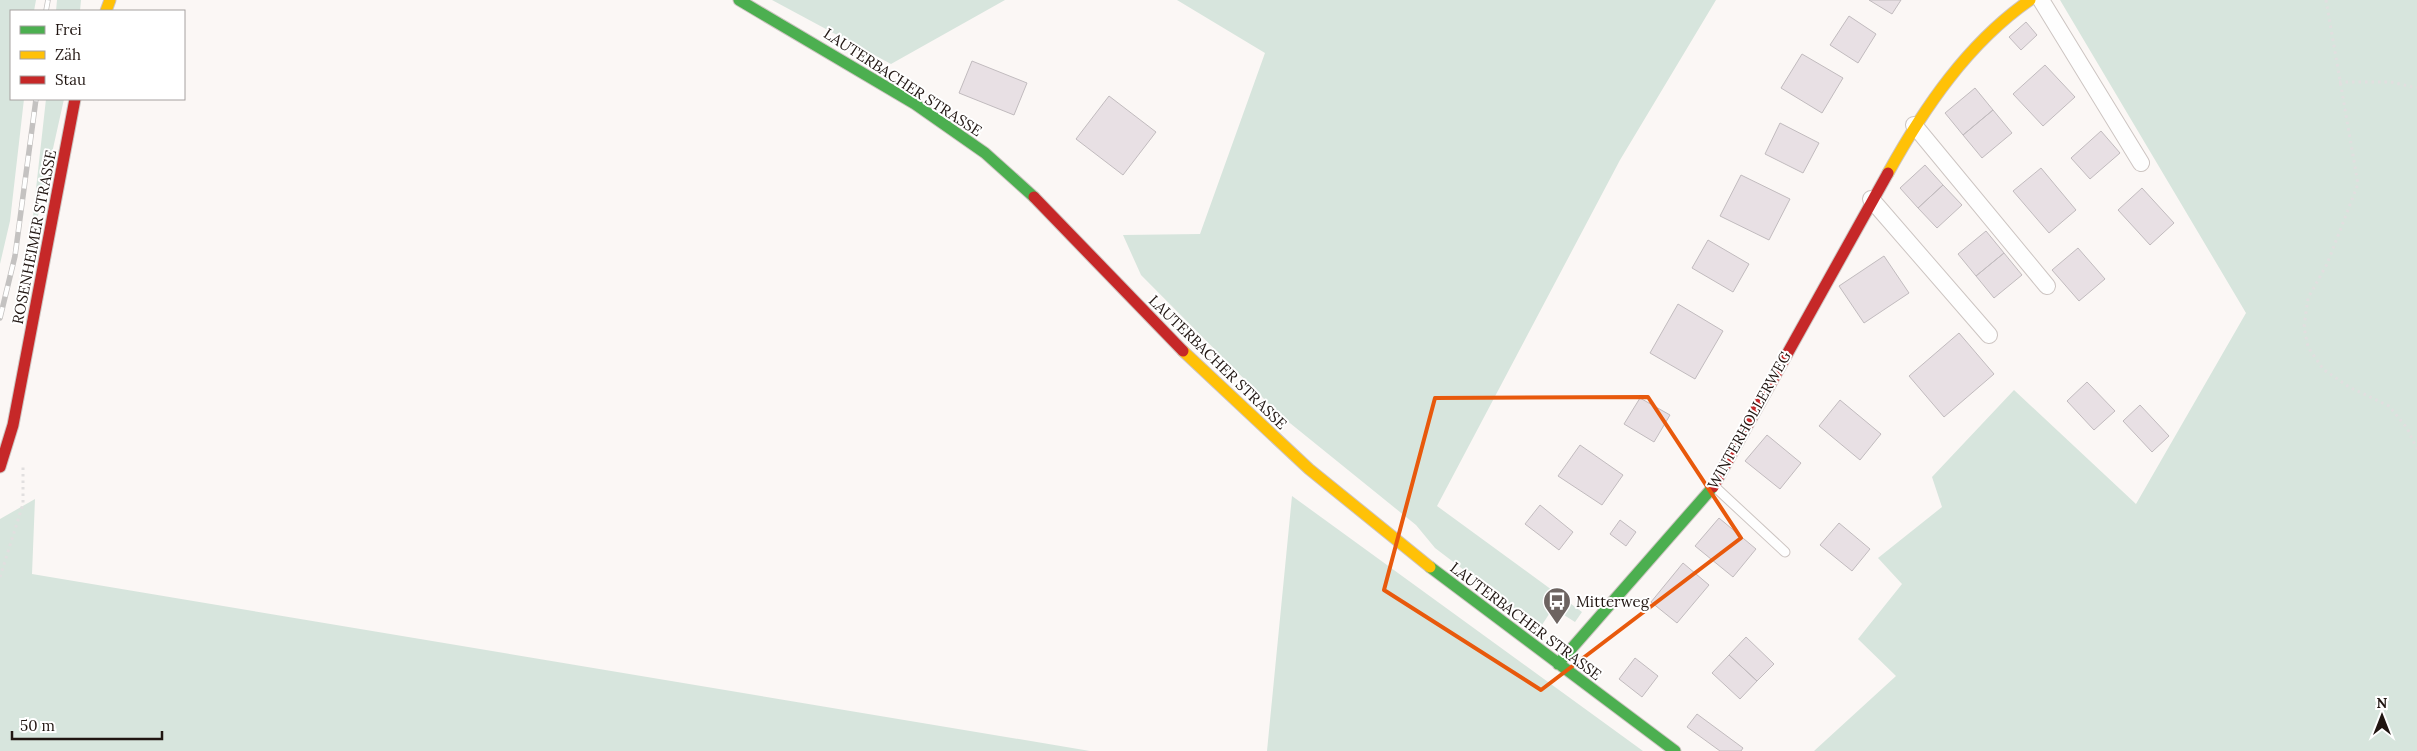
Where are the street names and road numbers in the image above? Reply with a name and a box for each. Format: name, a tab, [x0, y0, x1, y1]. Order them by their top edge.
street label: LAUTERBACHER STRASSE	[820, 24, 986, 140]
street label: ROSENHEIMER STRASSE	[8, 148, 60, 326]
street label: LAUTERBACHER STRASSE	[1145, 291, 1291, 433]
street label: WINTERHOLLERWEG	[1703, 347, 1795, 492]
street label: LAUTERBACHER STRASSE	[1447, 558, 1605, 684]

